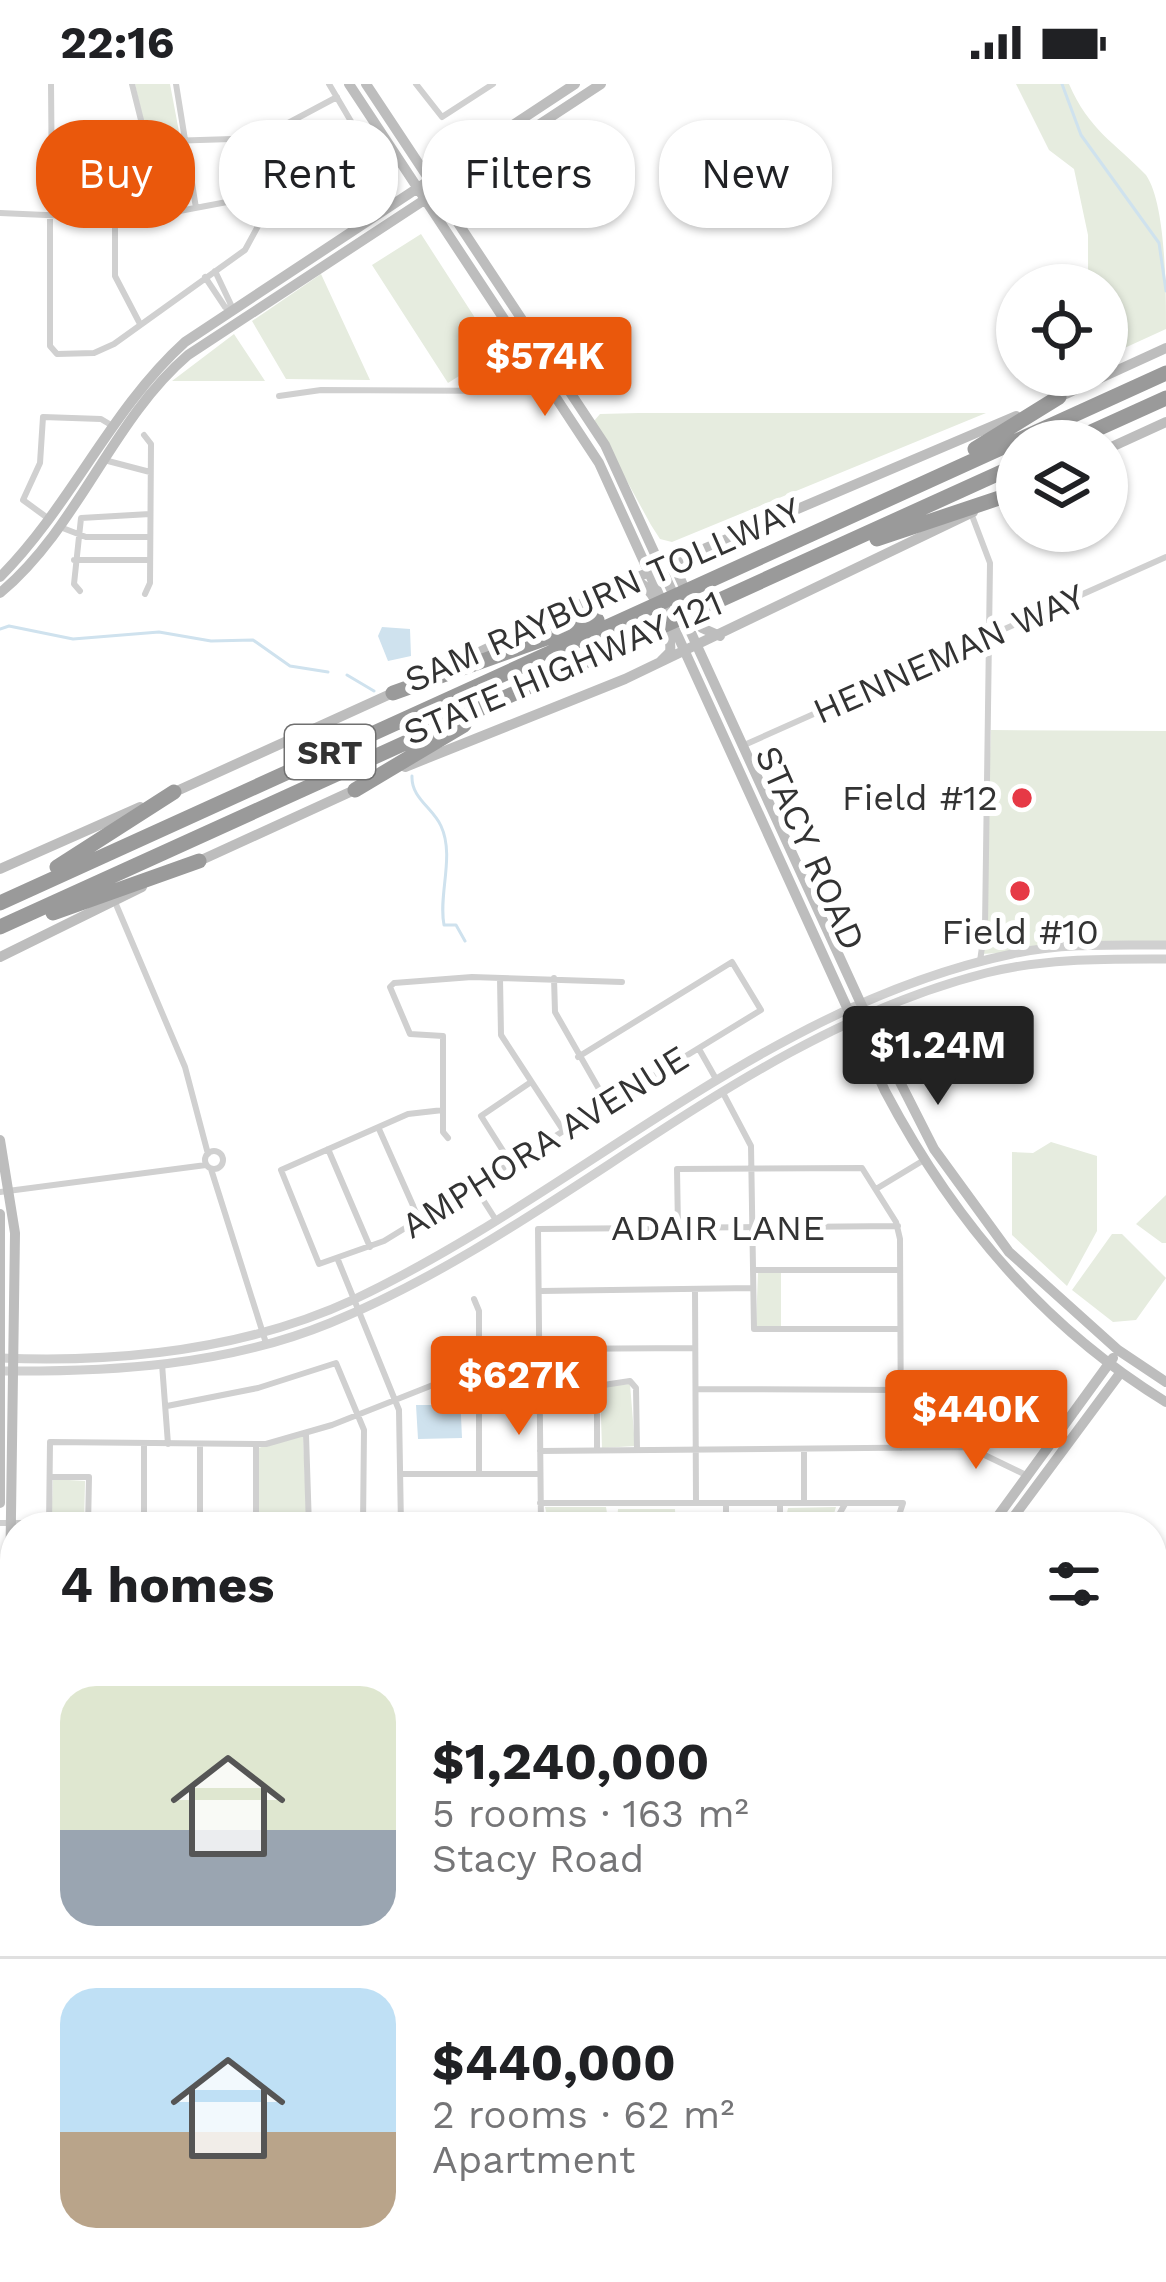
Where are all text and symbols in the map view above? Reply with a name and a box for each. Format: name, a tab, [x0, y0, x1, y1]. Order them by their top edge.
text: 22:16	[60, 16, 174, 69]
chip: Buy	[36, 120, 195, 228]
chip: Rent	[219, 120, 398, 228]
chip: Filters	[422, 120, 635, 228]
chip: New	[659, 120, 832, 228]
map controls	[996, 264, 1128, 552]
button: locate	[996, 264, 1128, 396]
pin: $574K	[461, 317, 629, 419]
text: $574K	[485, 333, 605, 378]
button: layers	[996, 420, 1128, 552]
street label: SAM RAYBURN TOLLWAY	[398, 488, 808, 701]
street label: HENNEMAN WAY	[807, 575, 1092, 733]
street label: STATE HIGHWAY 121	[397, 582, 729, 754]
road number: SRT	[285, 725, 375, 779]
street label: STACY ROAD	[746, 739, 874, 957]
place label: Field #12	[842, 777, 998, 819]
marker: Field #12	[1009, 785, 1035, 811]
marker: Field #10	[1007, 878, 1033, 904]
place label: Field #10	[941, 911, 1099, 953]
pin: $1.24M	[840, 1006, 1036, 1108]
text: $1.24M	[870, 1022, 1006, 1067]
street label: AMPHORA AVENUE	[394, 1037, 696, 1247]
street label: ADAIR LANE	[611, 1207, 825, 1249]
pin: $627K	[435, 1336, 603, 1438]
text: $627K	[458, 1352, 580, 1397]
pin: $440K	[892, 1370, 1060, 1472]
text: $440K	[912, 1386, 1040, 1431]
icon: filters	[1041, 1551, 1107, 1617]
text: 4 homes	[60, 1555, 274, 1614]
text: $1,240,000	[432, 1732, 709, 1791]
icon: home	[156, 1734, 300, 1878]
text: 5 rooms · 163 m²	[432, 1791, 749, 1836]
text: Stacy Road	[432, 1836, 644, 1881]
text: $440,000	[432, 2033, 676, 2092]
icon: home	[156, 2036, 300, 2180]
text: 2 rooms · 62 m²	[432, 2092, 734, 2137]
text: Apartment	[432, 2137, 635, 2182]

